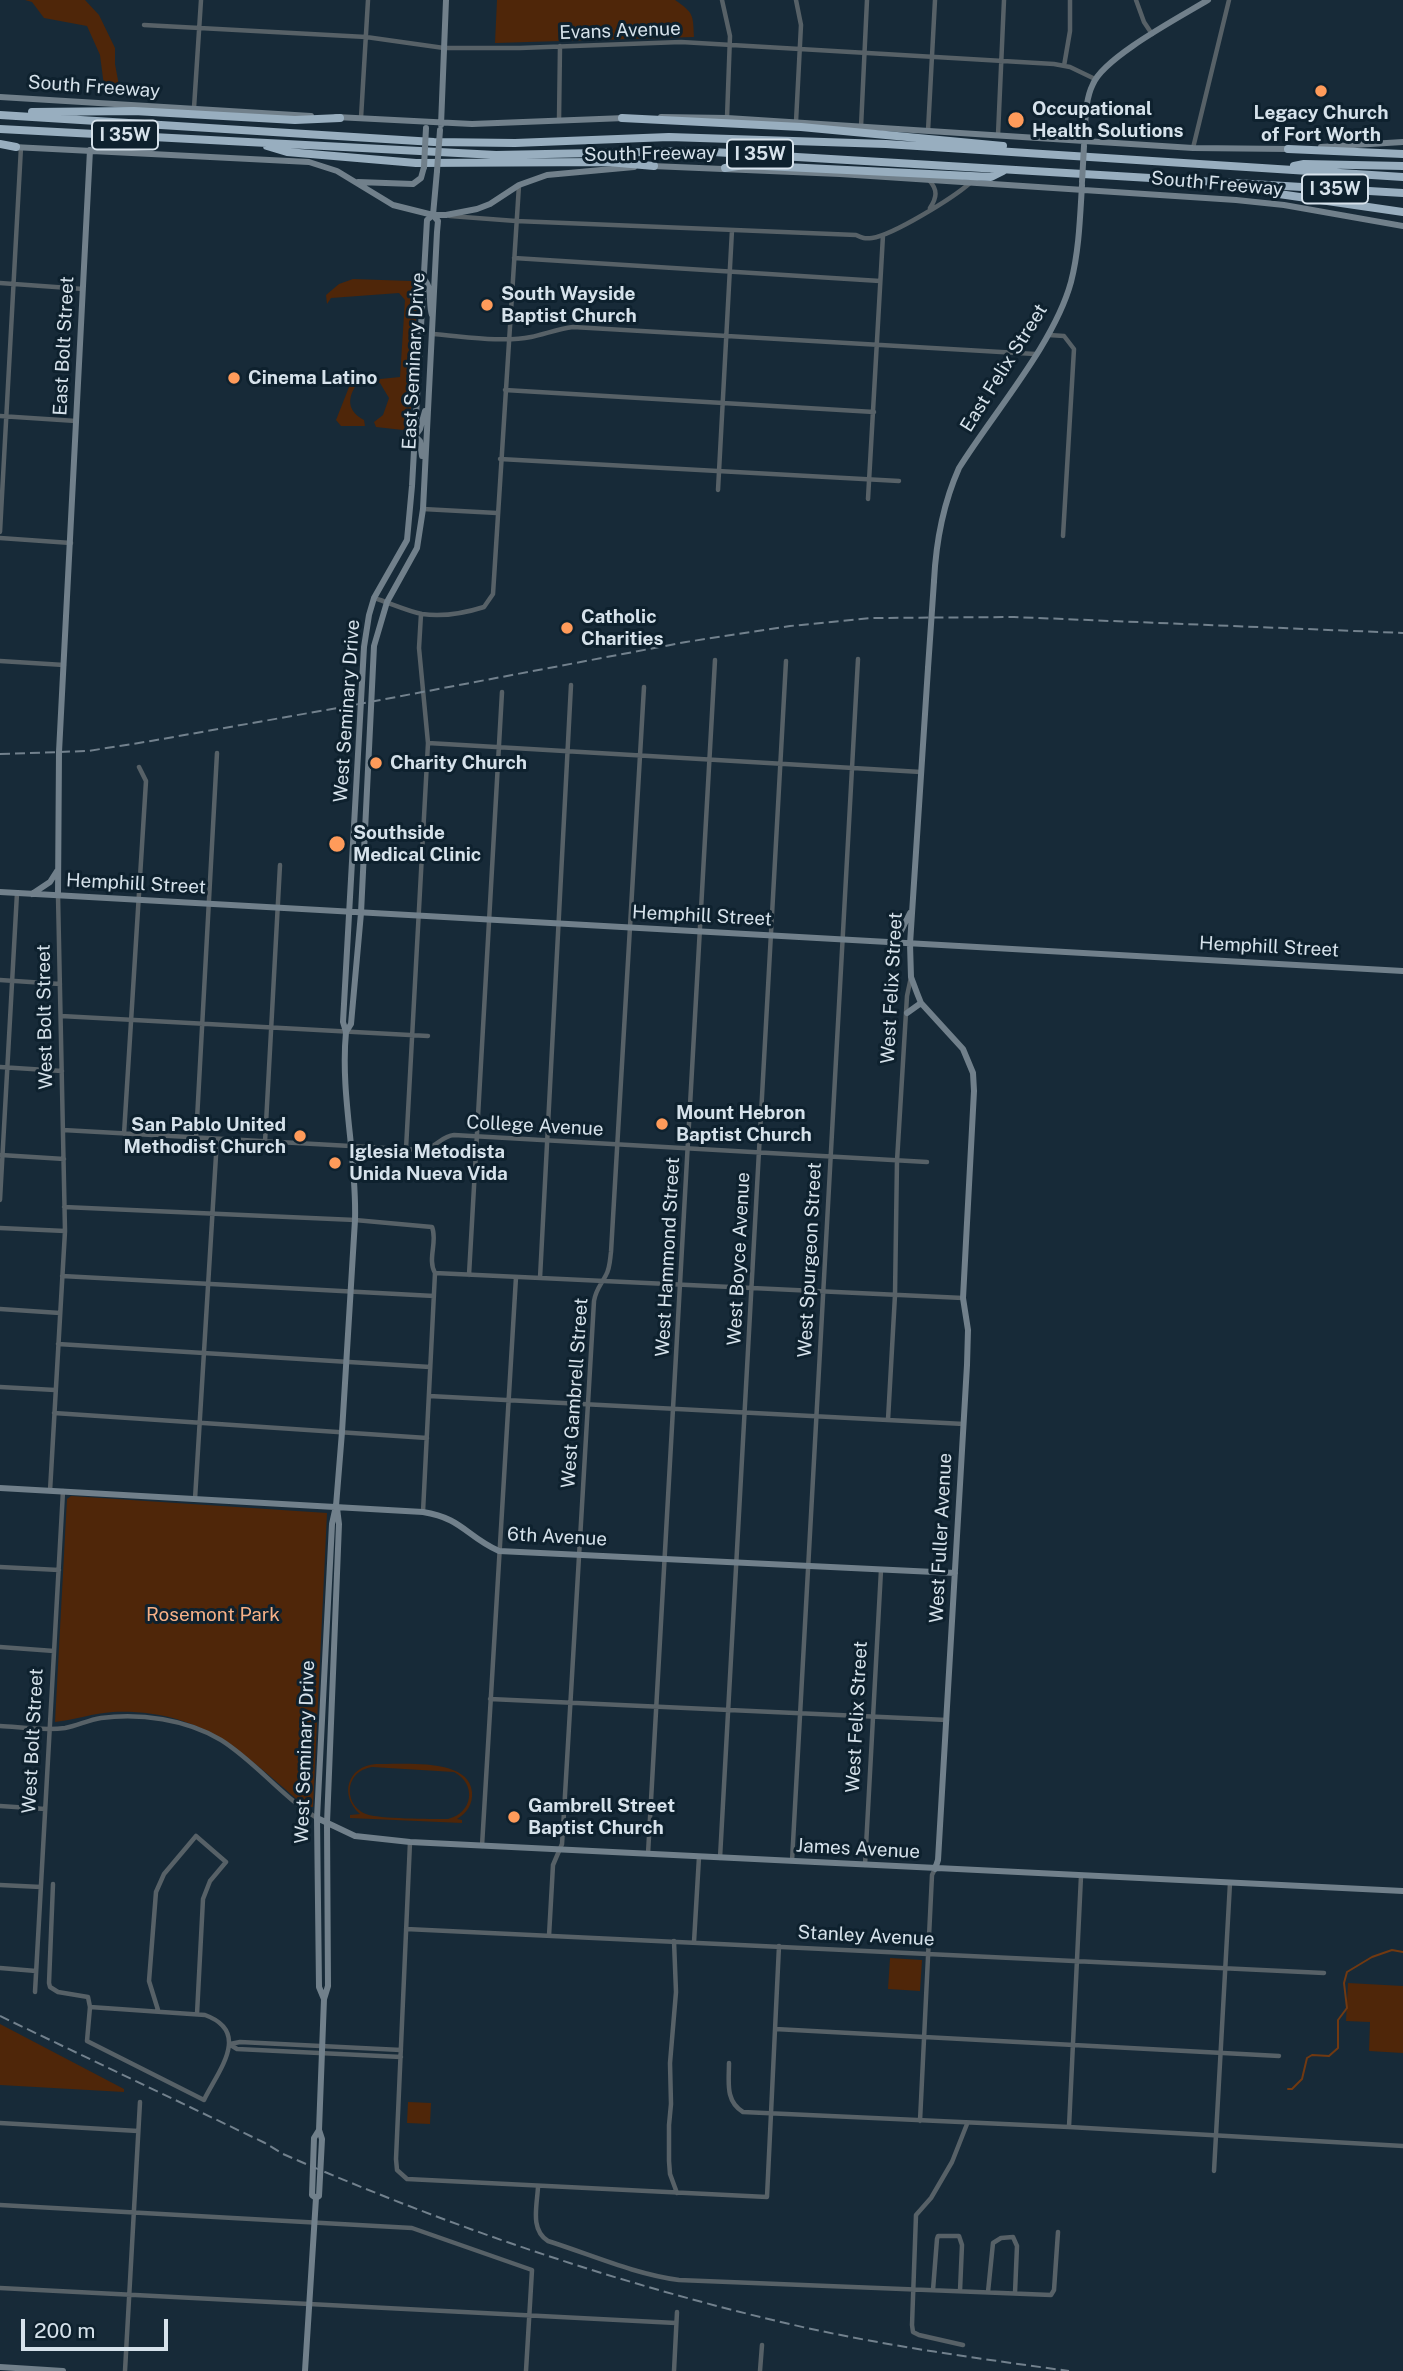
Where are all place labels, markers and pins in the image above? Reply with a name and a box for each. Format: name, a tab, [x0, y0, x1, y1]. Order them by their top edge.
marker: Legacy Church of Fort Worth	[1313, 83, 1329, 99]
place label: Occupational Health Solutions	[1032, 98, 1184, 142]
place label: Legacy Church of Fort Worth	[1254, 102, 1388, 146]
marker: Occupational Health Solutions	[1006, 110, 1026, 130]
place label: South Wayside Baptist Church	[501, 283, 637, 327]
marker: South Wayside Baptist Church	[479, 297, 495, 313]
place label: Cinema Latino	[248, 367, 377, 389]
marker: Cinema Latino	[226, 370, 242, 386]
place label: Catholic Charities	[581, 606, 663, 650]
marker: Catholic Charities	[559, 620, 575, 636]
place label: Charity Church	[390, 752, 527, 774]
marker: Charity Church	[368, 755, 384, 771]
place label: Southside Medical Clinic	[353, 822, 481, 866]
marker: Southside Medical Clinic	[327, 834, 347, 854]
place label: Mount Hebron Baptist Church	[676, 1102, 812, 1146]
place label: San Pablo United Methodist Church	[124, 1114, 286, 1158]
marker: Mount Hebron Baptist Church	[654, 1116, 670, 1132]
marker: San Pablo United Methodist Church	[292, 1128, 308, 1144]
place label: Iglesia Metodista Unida Nueva Vida	[349, 1141, 508, 1185]
marker: Iglesia Metodista Unida Nueva Vida	[327, 1155, 343, 1171]
place label: Gambrell Street Baptist Church	[528, 1795, 675, 1839]
marker: Gambrell Street Baptist Church	[506, 1809, 522, 1825]

